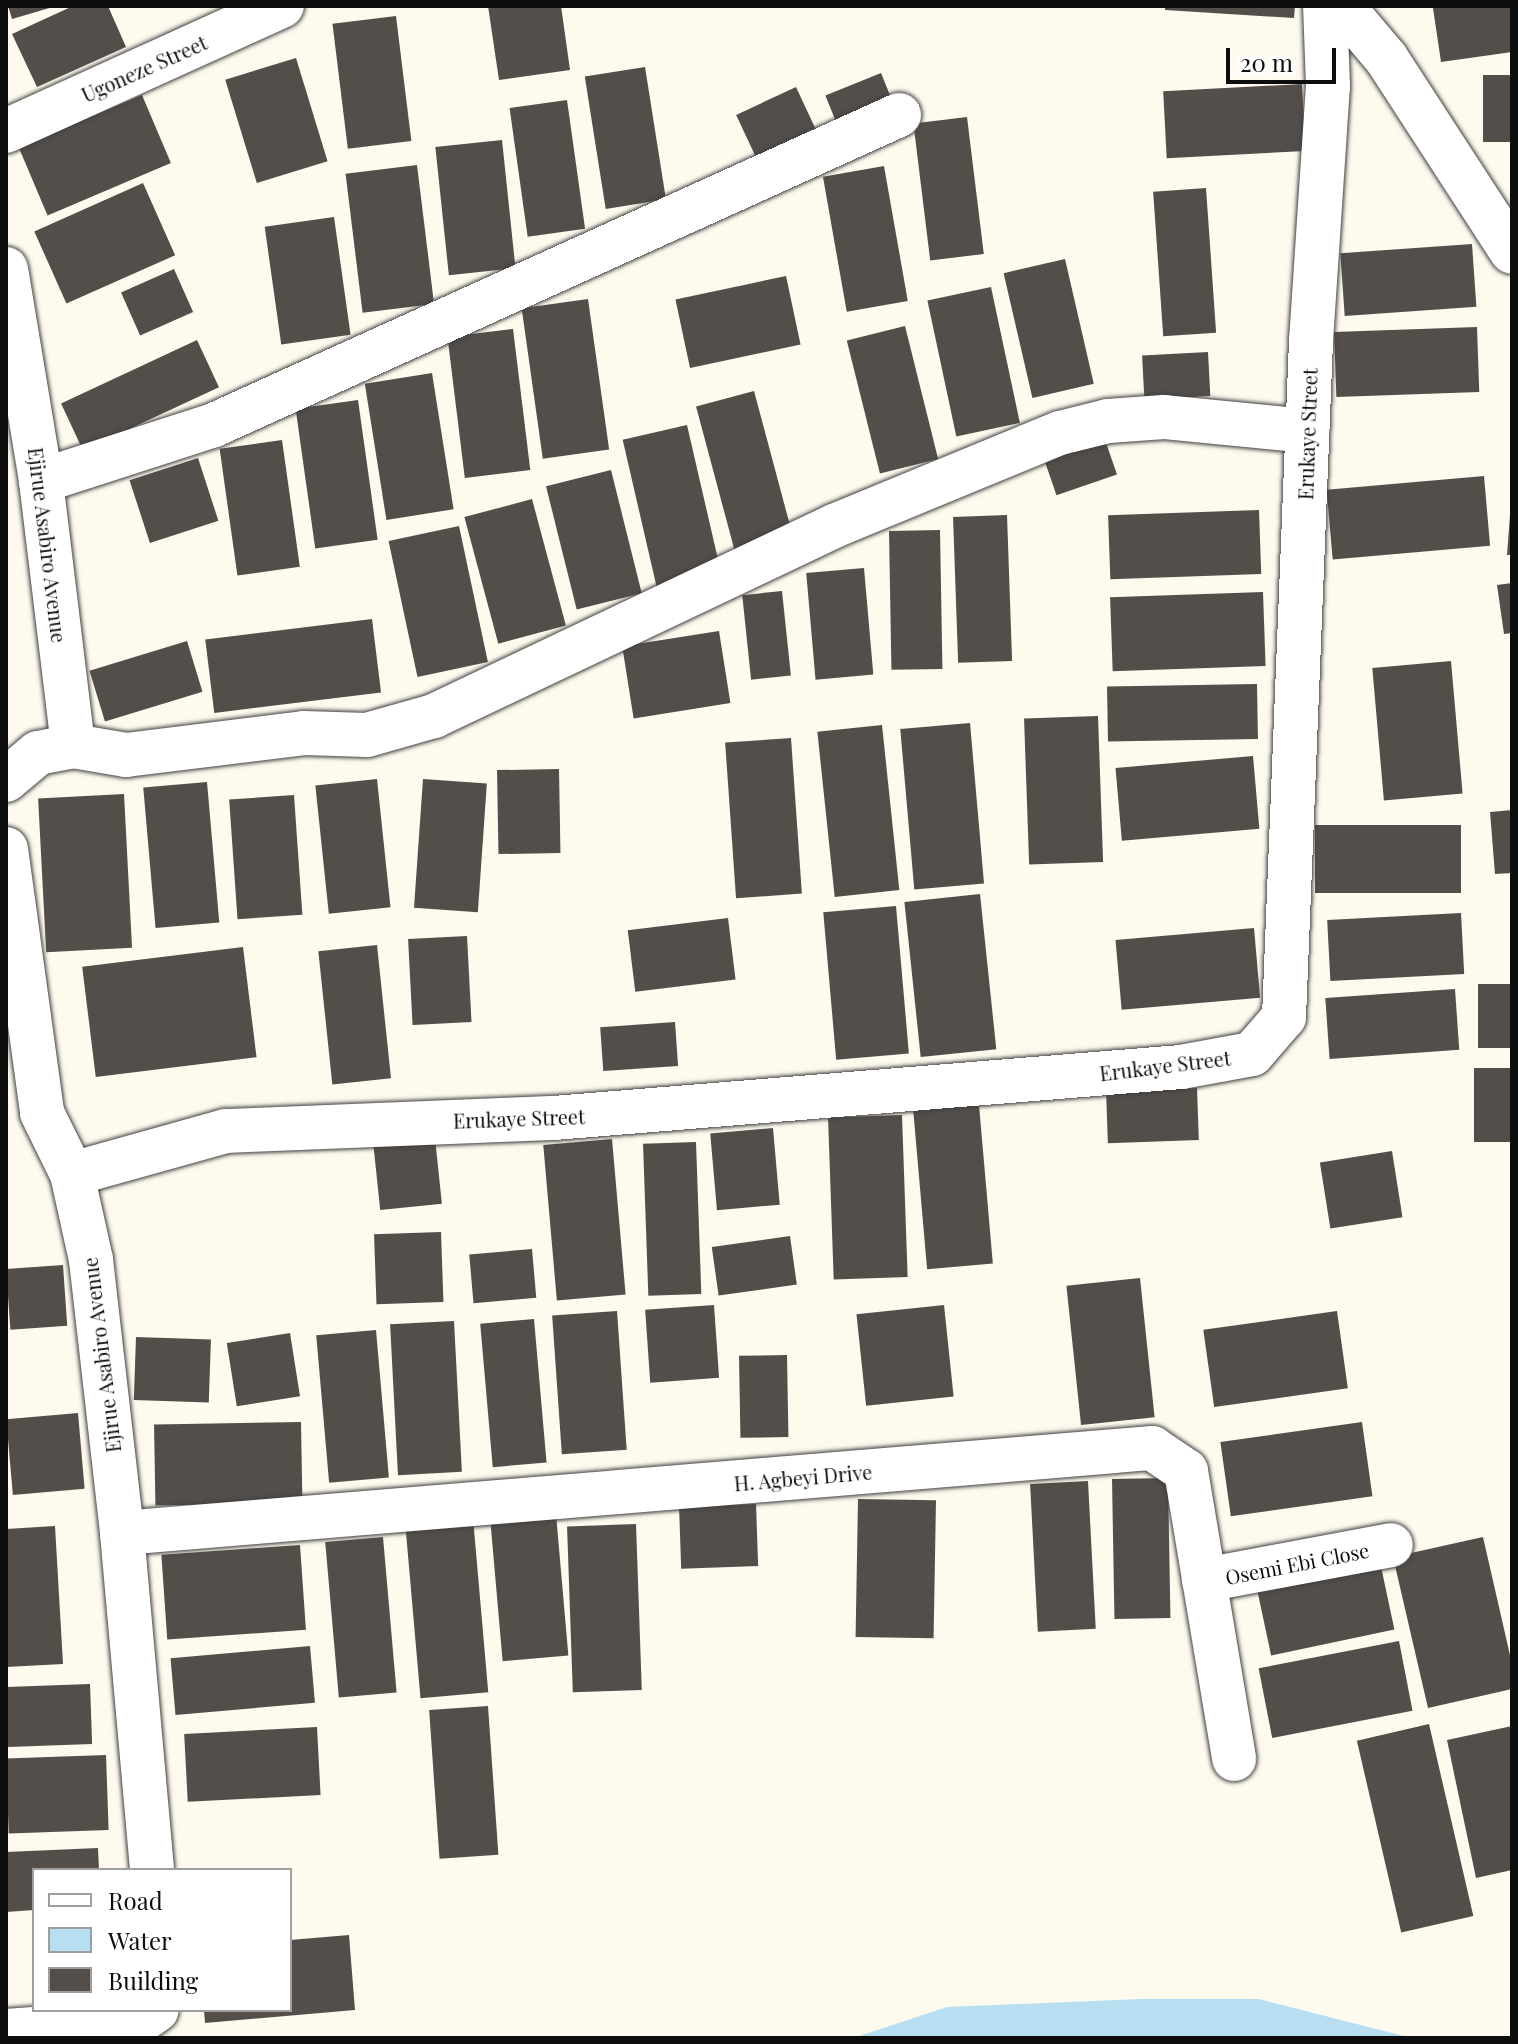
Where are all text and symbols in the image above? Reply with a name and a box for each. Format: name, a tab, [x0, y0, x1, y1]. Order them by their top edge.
street label: Ugoneze Street	[78, 30, 210, 106]
scale bar	[1230, 32, 1340, 82]
text: 20 m	[1240, 46, 1293, 78]
street label: Erukaye Street	[1293, 368, 1321, 500]
street label: Ejirue Asabiro Avenue	[24, 445, 72, 645]
street label: Erukaye Street	[1098, 1045, 1232, 1085]
street label: Erukaye Street	[453, 1104, 585, 1132]
street label: Ejirue Asabiro Avenue	[77, 1255, 125, 1455]
street label: H. Agbeyi Drive	[733, 1459, 873, 1495]
street label: Osemi Ebi Close	[1223, 1537, 1371, 1589]
legend	[32, 1868, 292, 2012]
text: Road	[108, 1884, 163, 1916]
text: Water	[108, 1924, 172, 1956]
text: Building	[108, 1964, 198, 1996]

